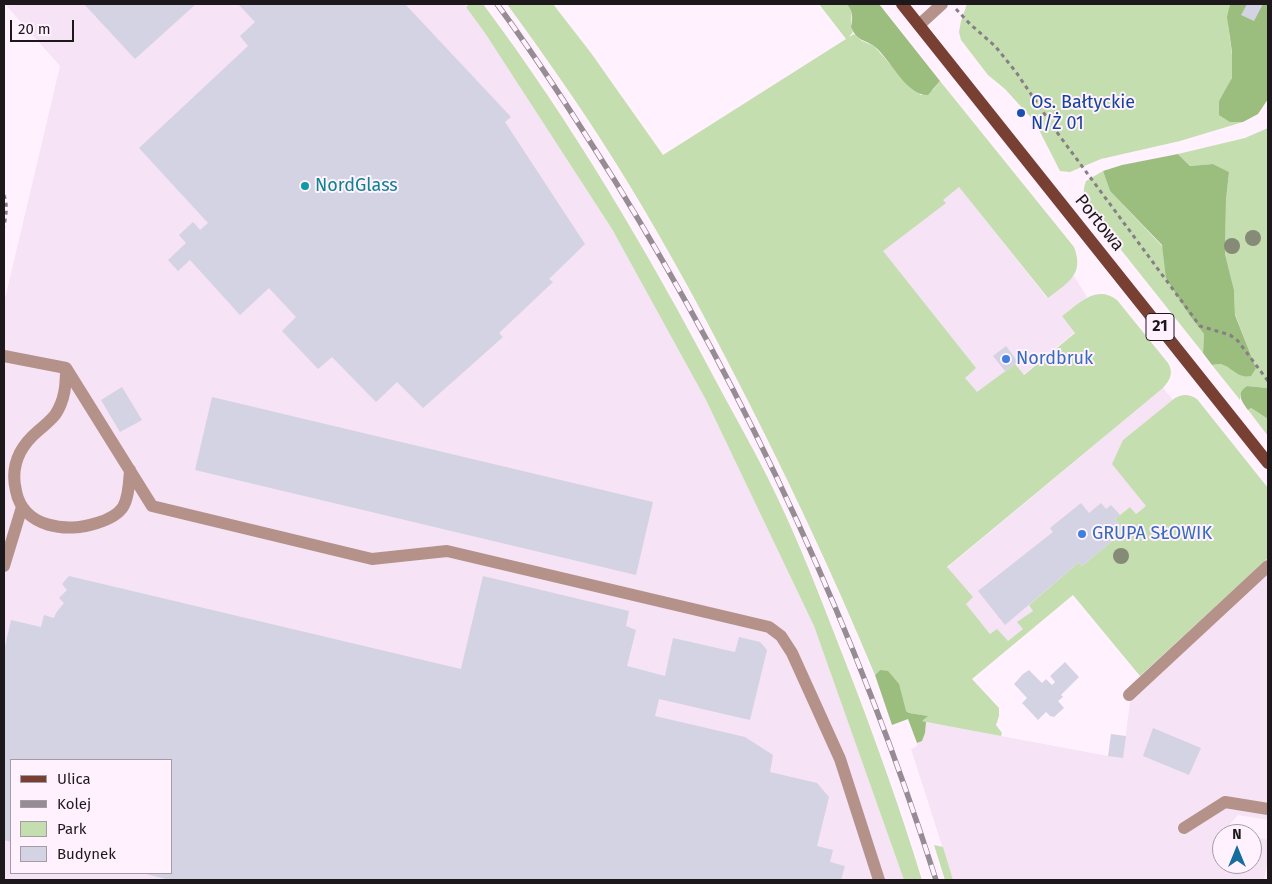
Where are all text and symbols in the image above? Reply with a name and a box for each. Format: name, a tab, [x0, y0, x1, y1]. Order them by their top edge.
scale bar	[12, 10, 76, 42]
text: 20 m	[18, 20, 51, 38]
place label: Os. Bałtyckie N/Ż 01	[1031, 92, 1135, 134]
marker: Os. Bałtyckie N/Ż 01	[1015, 107, 1027, 119]
place label: NordGlass	[315, 175, 398, 197]
marker: NordGlass	[299, 180, 311, 192]
street label: Portowa	[1070, 190, 1128, 256]
road number: 21	[1146, 314, 1174, 341]
place label: Nordbruk	[1016, 348, 1093, 370]
marker: Nordbruk	[1000, 353, 1012, 365]
place label: GRUPA SŁOWIK	[1092, 523, 1212, 545]
marker: GRUPA SŁOWIK	[1076, 528, 1088, 540]
legend	[10, 759, 172, 874]
text: Ulica	[57, 770, 91, 788]
text: Kolej	[57, 795, 91, 813]
text: Park	[57, 820, 87, 838]
north arrow	[1212, 824, 1262, 874]
text: N	[1232, 826, 1242, 843]
text: Budynek	[57, 845, 116, 863]

